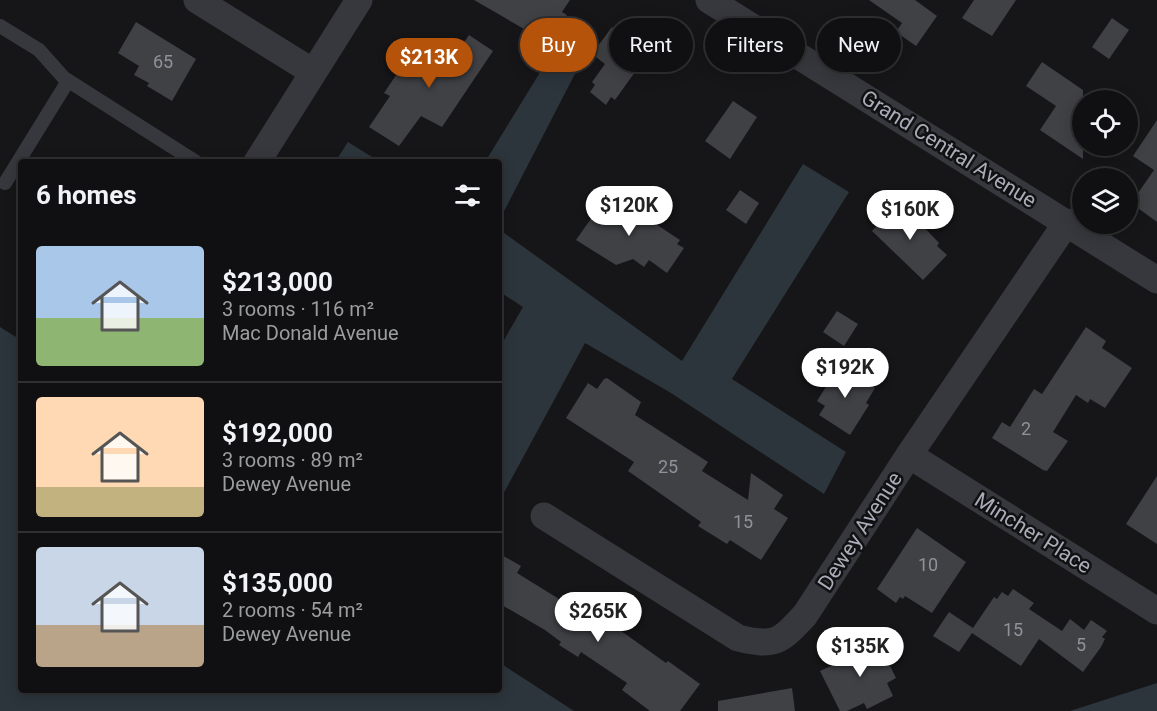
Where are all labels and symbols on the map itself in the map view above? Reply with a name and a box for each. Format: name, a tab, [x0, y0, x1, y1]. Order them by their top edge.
pin: $213K	[387, 38, 471, 89]
house number: 65	[153, 51, 173, 72]
street label: Grand Central Avenue	[857, 85, 1041, 213]
pin: $120K	[587, 186, 671, 237]
pin: $160K	[868, 190, 952, 241]
pin: $192K	[803, 348, 887, 399]
house number: 2	[1021, 418, 1031, 439]
house number: 25	[658, 456, 678, 477]
street label: Dewey Avenue	[813, 468, 907, 594]
street label: Mincher Place	[970, 488, 1096, 578]
house number: 15	[733, 511, 753, 532]
house number: 10	[918, 554, 938, 575]
pin: $265K	[556, 592, 640, 643]
house number: 15	[1003, 619, 1023, 640]
pin: $135K	[818, 627, 902, 678]
house number: 5	[1076, 634, 1086, 655]

